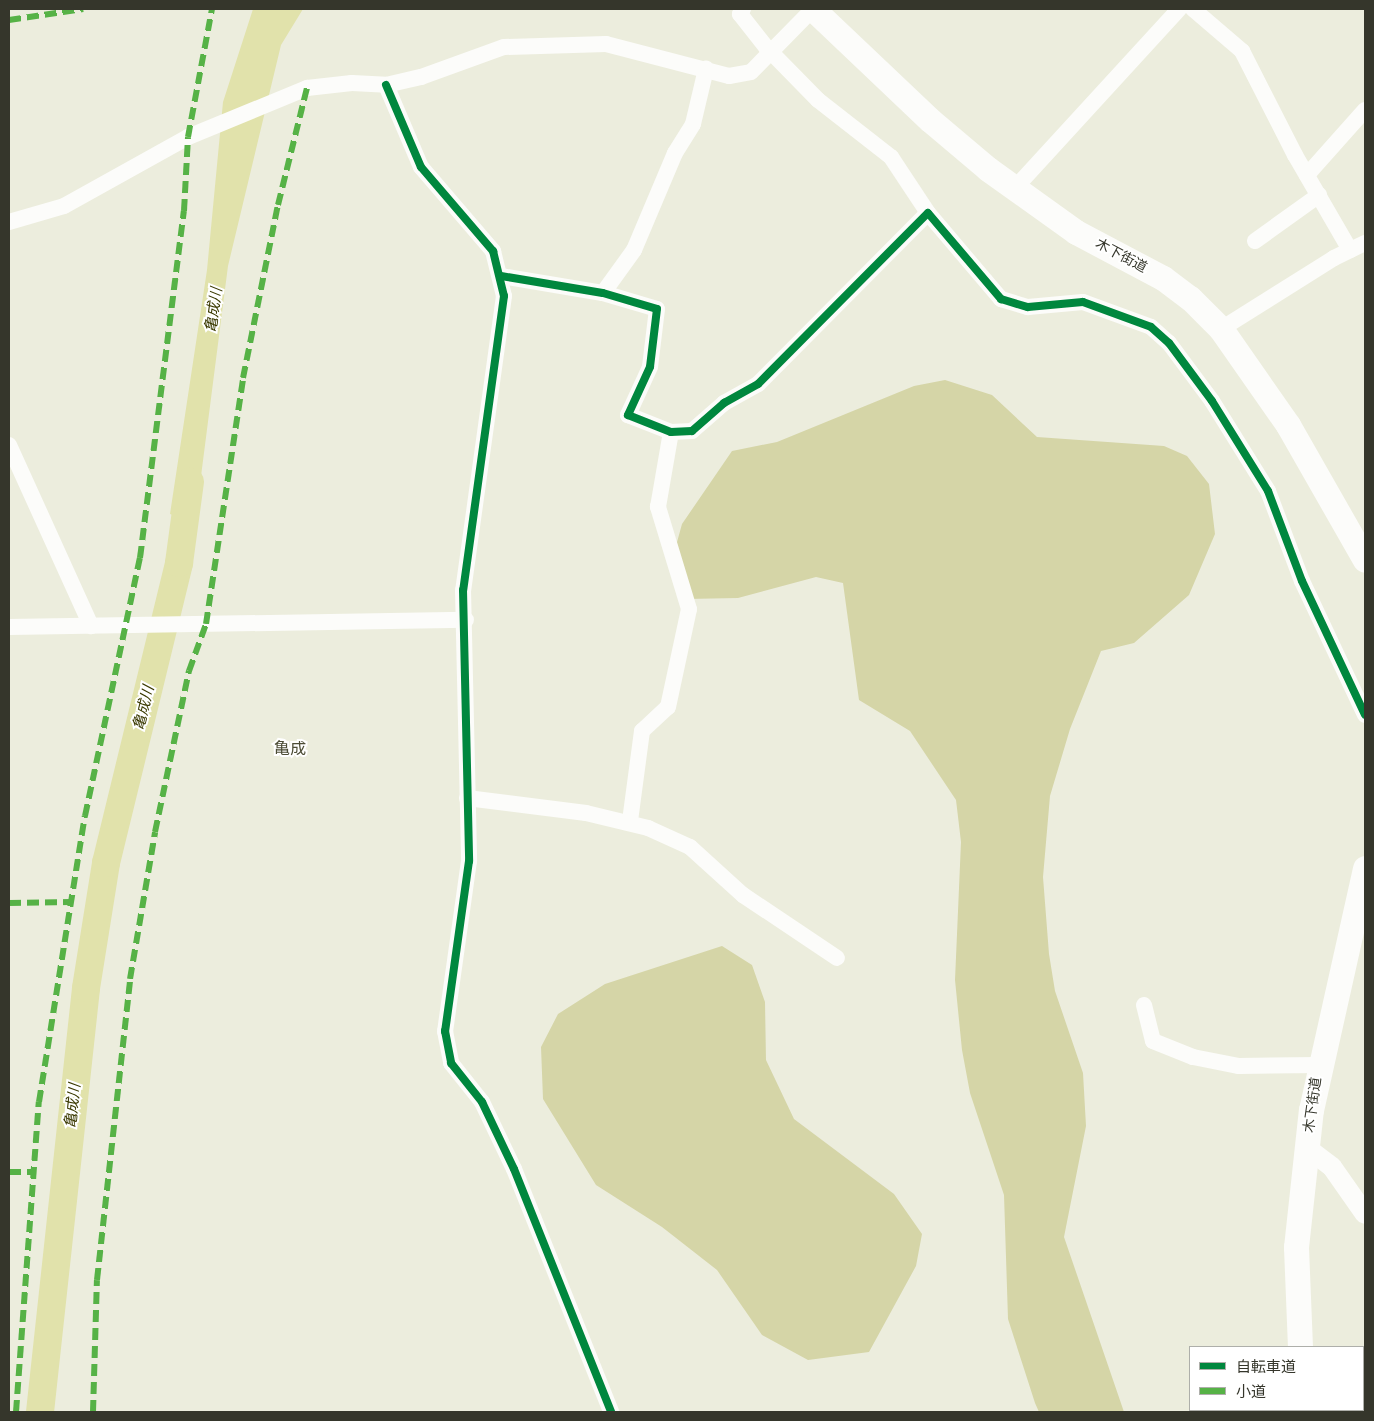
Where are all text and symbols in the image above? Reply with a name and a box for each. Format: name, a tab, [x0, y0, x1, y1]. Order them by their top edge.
street label: 木下街道	[1092, 235, 1150, 277]
water label: 亀成川	[202, 286, 226, 334]
water label: 亀成川	[130, 684, 158, 732]
district label: 亀成	[274, 739, 306, 759]
street label: 木下街道	[1301, 1076, 1325, 1134]
water label: 亀成川	[62, 1083, 84, 1129]
legend	[1189, 1346, 1364, 1411]
text: 自転車道	[1236, 1358, 1296, 1376]
text: 小道	[1236, 1383, 1266, 1401]

